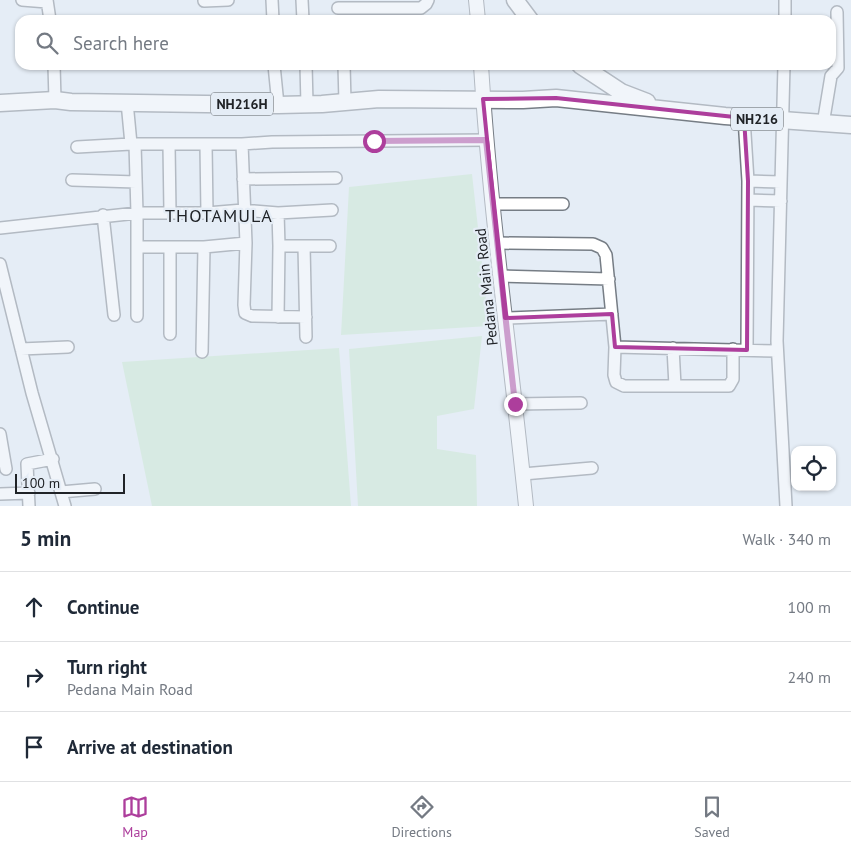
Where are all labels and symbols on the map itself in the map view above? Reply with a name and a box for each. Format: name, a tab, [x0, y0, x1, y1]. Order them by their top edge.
road number: NH216H	[211, 92, 273, 116]
road number: NH216	[731, 108, 783, 130]
route start	[363, 130, 386, 153]
district label: THOTAMULA	[165, 204, 273, 227]
street label: Pedana Main Road	[470, 227, 502, 347]
route end	[504, 393, 527, 416]
scale bar	[15, 471, 125, 494]

